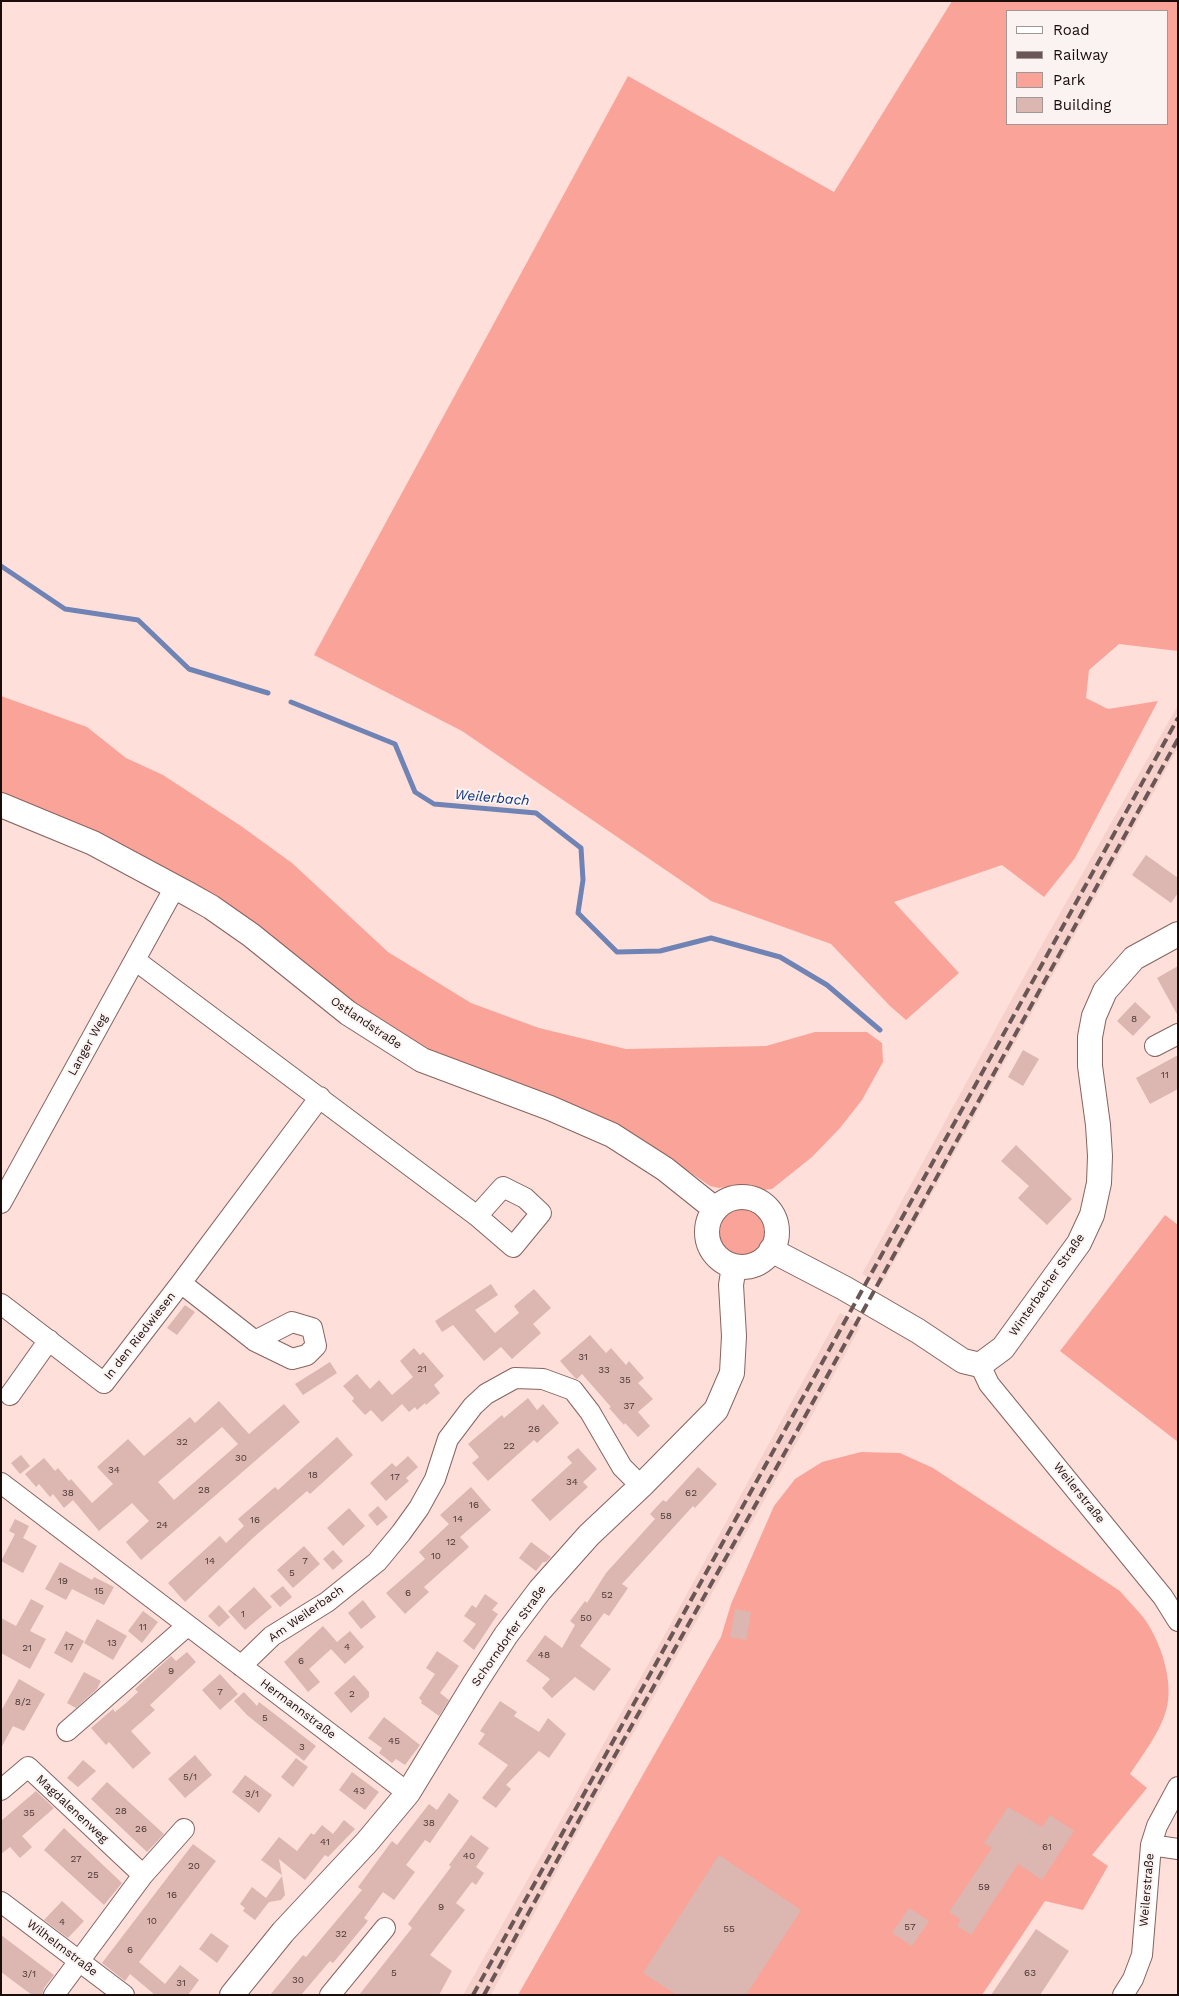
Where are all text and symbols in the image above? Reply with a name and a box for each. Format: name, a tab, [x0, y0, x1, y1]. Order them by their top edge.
legend	[1006, 10, 1169, 125]
text: Road	[1053, 21, 1090, 39]
text: Railway	[1053, 46, 1108, 64]
text: Park	[1053, 71, 1085, 89]
text: Building	[1053, 96, 1111, 114]
water label: Weilerbach	[454, 786, 530, 810]
street label: Ostlandstraße	[328, 994, 404, 1052]
street label: Langer Weg	[65, 1012, 111, 1078]
house number: 8	[1131, 1013, 1137, 1025]
house number: 11	[1161, 1069, 1169, 1081]
street label: Winterbacher Straße	[1006, 1231, 1088, 1339]
street label: In den Riedwiesen	[101, 1289, 179, 1383]
house number: 31	[578, 1351, 588, 1363]
house number: 21	[417, 1363, 427, 1375]
house number: 33	[598, 1364, 610, 1376]
house number: 35	[619, 1374, 631, 1386]
house number: 37	[623, 1400, 635, 1412]
house number: 26	[528, 1423, 540, 1435]
house number: 32	[176, 1436, 188, 1448]
house number: 22	[503, 1440, 515, 1452]
house number: 30	[235, 1452, 247, 1464]
street label: Weilerstraße	[1050, 1460, 1108, 1526]
house number: 34	[108, 1464, 120, 1476]
house number: 18	[308, 1469, 318, 1481]
house number: 17	[390, 1471, 400, 1483]
house number: 34	[566, 1476, 578, 1488]
house number: 28	[198, 1484, 210, 1496]
house number: 38	[62, 1487, 74, 1499]
house number: 62	[685, 1487, 697, 1499]
house number: 16	[469, 1499, 479, 1511]
house number: 58	[660, 1510, 672, 1522]
house number: 14	[453, 1513, 463, 1525]
house number: 16	[250, 1514, 260, 1526]
house number: 24	[156, 1519, 168, 1531]
house number: 12	[446, 1536, 456, 1548]
house number: 10	[431, 1550, 441, 1562]
house number: 14	[205, 1555, 215, 1567]
house number: 7	[302, 1555, 308, 1567]
house number: 5	[289, 1567, 295, 1579]
house number: 19	[58, 1575, 68, 1587]
street label: Am Weilerbach	[266, 1583, 346, 1645]
street label: Schorndorfer Straße	[469, 1583, 549, 1689]
house number: 15	[94, 1585, 104, 1597]
house number: 6	[405, 1587, 411, 1599]
house number: 52	[601, 1589, 613, 1601]
house number: 1	[241, 1608, 245, 1620]
house number: 50	[580, 1612, 592, 1624]
house number: 11	[139, 1621, 147, 1633]
house number: 13	[107, 1637, 117, 1649]
house number: 17	[64, 1641, 74, 1653]
house number: 4	[344, 1641, 350, 1653]
house number: 21	[22, 1642, 32, 1654]
house number: 48	[538, 1649, 550, 1661]
house number: 6	[298, 1655, 304, 1667]
house number: 9	[168, 1665, 174, 1677]
street label: Hermannstraße	[257, 1676, 339, 1742]
house number: 7	[217, 1686, 223, 1698]
house number: 2	[349, 1688, 355, 1700]
house number: 8/2	[15, 1696, 31, 1708]
house number: 5	[262, 1712, 268, 1724]
house number: 45	[388, 1735, 400, 1747]
house number: 3	[299, 1741, 305, 1753]
house number: 5/1	[183, 1771, 197, 1783]
street label: Magdalenenweg	[33, 1772, 111, 1846]
house number: 43	[353, 1785, 365, 1797]
house number: 3/1	[245, 1788, 259, 1800]
house number: 28	[115, 1805, 127, 1817]
house number: 35	[23, 1807, 35, 1819]
house number: 38	[423, 1817, 435, 1829]
house number: 26	[135, 1823, 147, 1835]
house number: 41	[320, 1836, 330, 1848]
house number: 61	[1042, 1841, 1052, 1853]
house number: 40	[463, 1850, 475, 1862]
house number: 27	[70, 1853, 82, 1865]
street label: Weilerstraße	[1137, 1853, 1157, 1927]
house number: 20	[188, 1860, 200, 1872]
house number: 25	[87, 1869, 99, 1881]
house number: 59	[978, 1881, 990, 1893]
house number: 16	[167, 1889, 177, 1901]
house number: 9	[438, 1901, 444, 1913]
house number: 10	[147, 1915, 157, 1927]
house number: 4	[59, 1916, 65, 1928]
street label: Wilhelmstraße	[24, 1917, 100, 1979]
house number: 57	[904, 1921, 916, 1933]
house number: 55	[723, 1923, 735, 1935]
house number: 32	[335, 1928, 347, 1940]
house number: 6	[127, 1944, 133, 1956]
house number: 5	[391, 1967, 397, 1979]
house number: 63	[1024, 1967, 1036, 1979]
house number: 3/1	[22, 1968, 36, 1980]
house number: 30	[292, 1974, 304, 1986]
house number: 31	[176, 1977, 186, 1989]

